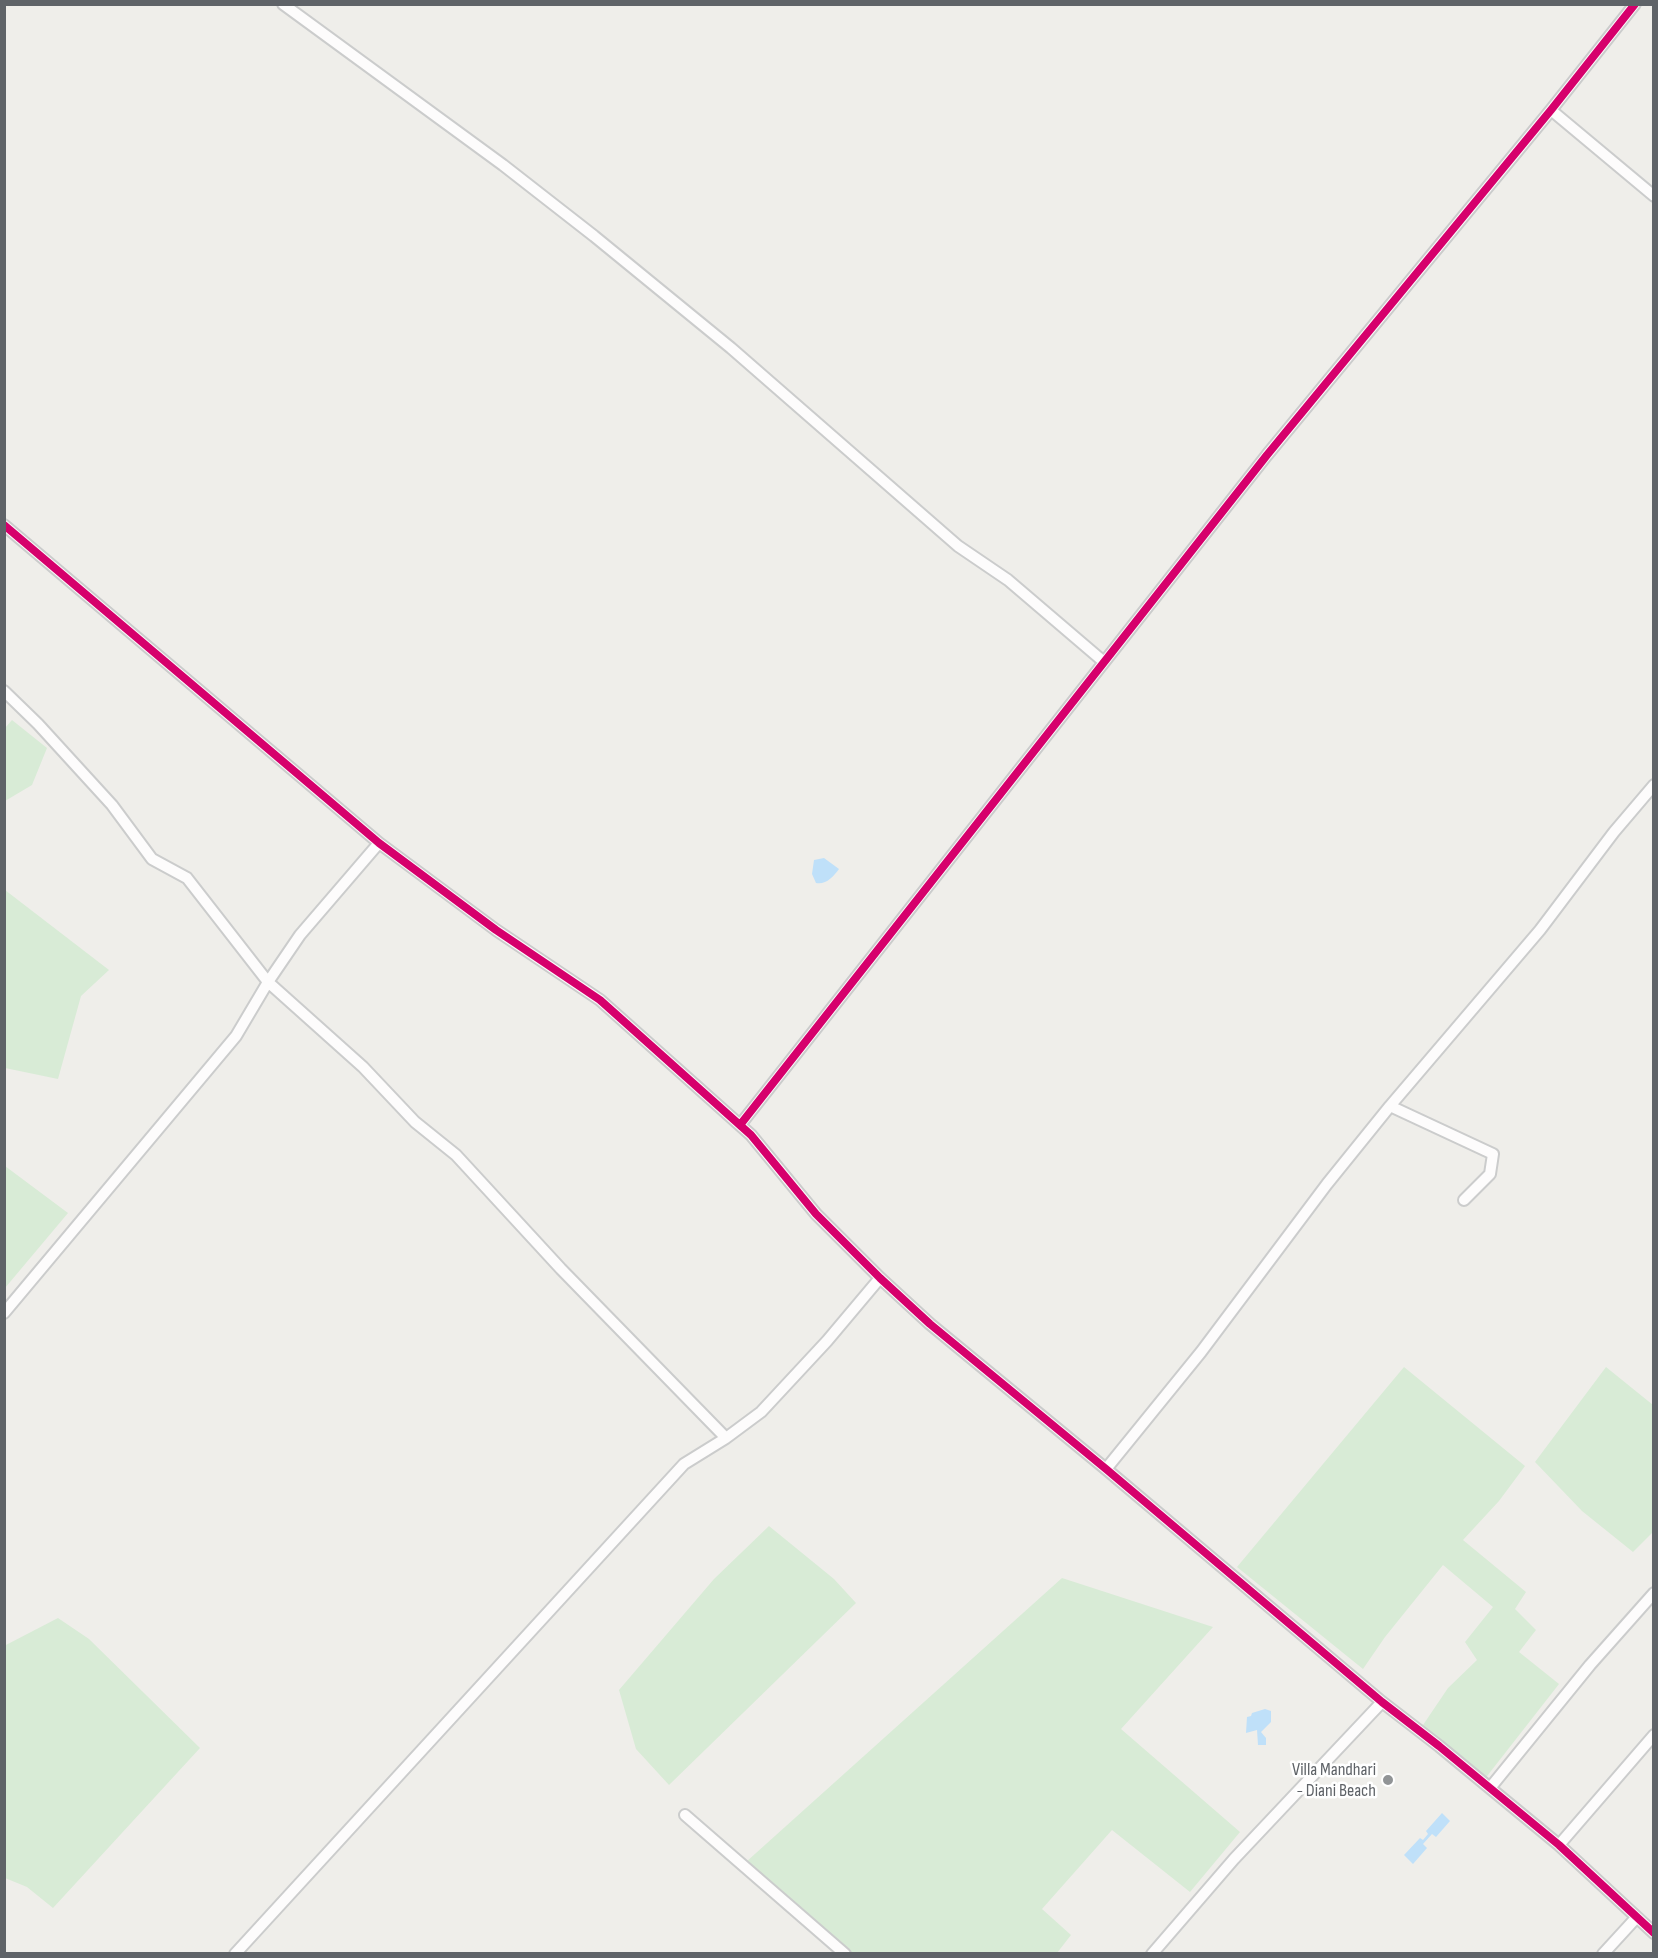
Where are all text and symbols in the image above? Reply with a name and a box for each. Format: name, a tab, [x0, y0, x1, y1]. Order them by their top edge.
place label: Villa Mandhari - Diani Beach	[1292, 1759, 1376, 1802]
marker: Villa Mandhari - Diani Beach	[1381, 1773, 1395, 1787]

